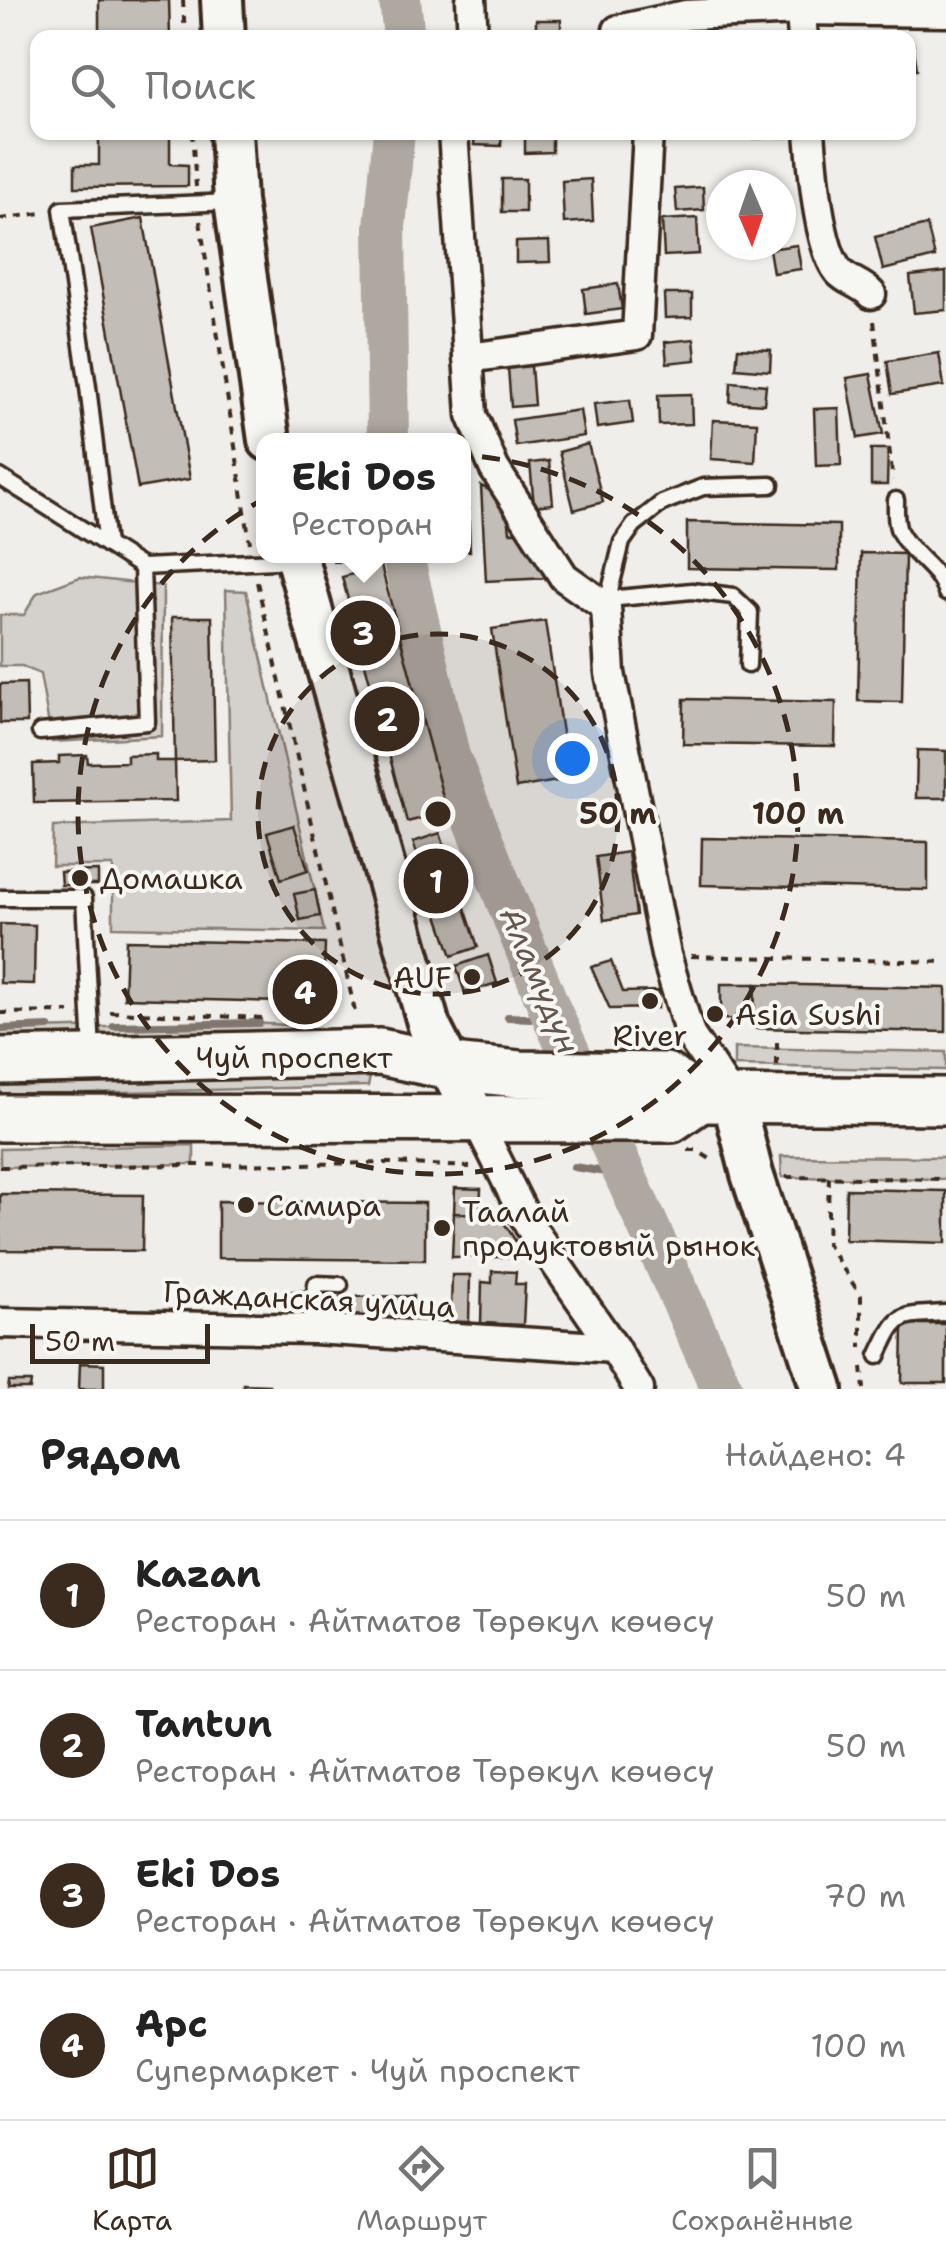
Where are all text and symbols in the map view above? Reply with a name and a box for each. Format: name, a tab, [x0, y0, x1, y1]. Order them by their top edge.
search box	[30, 30, 916, 140]
icon: search	[65, 58, 120, 113]
text: Поиск	[145, 60, 256, 111]
north arrow	[706, 170, 796, 260]
popup	[256, 433, 471, 563]
text: Eki Dos	[291, 451, 436, 502]
text: Ресторан	[291, 502, 433, 545]
pin: 3	[330, 596, 396, 670]
pin: 2	[354, 682, 420, 756]
your location	[547, 733, 598, 784]
text: 50 m	[579, 793, 657, 834]
text: 100 m	[752, 793, 844, 834]
centre of rings	[420, 796, 456, 832]
pin: 1	[404, 844, 468, 918]
place label: Домашка	[100, 858, 243, 899]
marker: Домашка	[69, 867, 91, 889]
water label: Аламүдүн	[490, 900, 590, 1060]
pin: 4	[272, 954, 338, 1030]
place label: AUF	[393, 957, 452, 998]
marker: AUF	[461, 966, 483, 988]
marker: River	[639, 990, 661, 1012]
place label: Asia Sushi	[735, 994, 882, 1035]
marker: Asia Sushi	[704, 1003, 726, 1025]
place label: River	[612, 1015, 688, 1056]
street label: Чуй проспект	[195, 1037, 393, 1078]
place label: Самира	[266, 1185, 381, 1226]
place label: Таалай продуктовый рынок	[462, 1191, 756, 1266]
marker: Самира	[235, 1194, 257, 1216]
marker: Таалай продуктовый рынок	[431, 1217, 453, 1239]
street label: Гражданская улица	[162, 1271, 456, 1327]
scale bar	[30, 1319, 210, 1364]
text: 50 m	[45, 1322, 115, 1360]
text: Рядом	[40, 1426, 181, 1482]
text: Найдено: 4	[725, 1433, 906, 1476]
text: Kazan	[135, 1548, 261, 1599]
text: 1	[65, 1574, 80, 1617]
text: 50 m	[826, 1574, 906, 1617]
text: Ресторан · Айтматов Төрөкул көчөсү	[135, 1599, 714, 1642]
text: Tantun	[135, 1698, 272, 1749]
text: 2	[61, 1724, 84, 1767]
text: 50 m	[826, 1724, 906, 1767]
text: Ресторан · Айтматов Төрөкул көчөсү	[135, 1749, 714, 1792]
text: Eki Dos	[135, 1848, 280, 1899]
text: 3	[61, 1874, 84, 1917]
text: 70 m	[823, 1874, 906, 1917]
text: Ресторан · Айтматов Төрөкул көчөсү	[135, 1899, 714, 1942]
text: Арс	[135, 1998, 208, 2049]
text: 4	[61, 2024, 84, 2067]
text: 100 m	[810, 2024, 906, 2067]
text: Супермаркет · Чуй проспект	[135, 2049, 580, 2092]
tab: Карта	[92, 2141, 172, 2239]
tab: Маршрут	[356, 2141, 487, 2239]
tab: Сохранённые	[671, 2141, 854, 2239]

